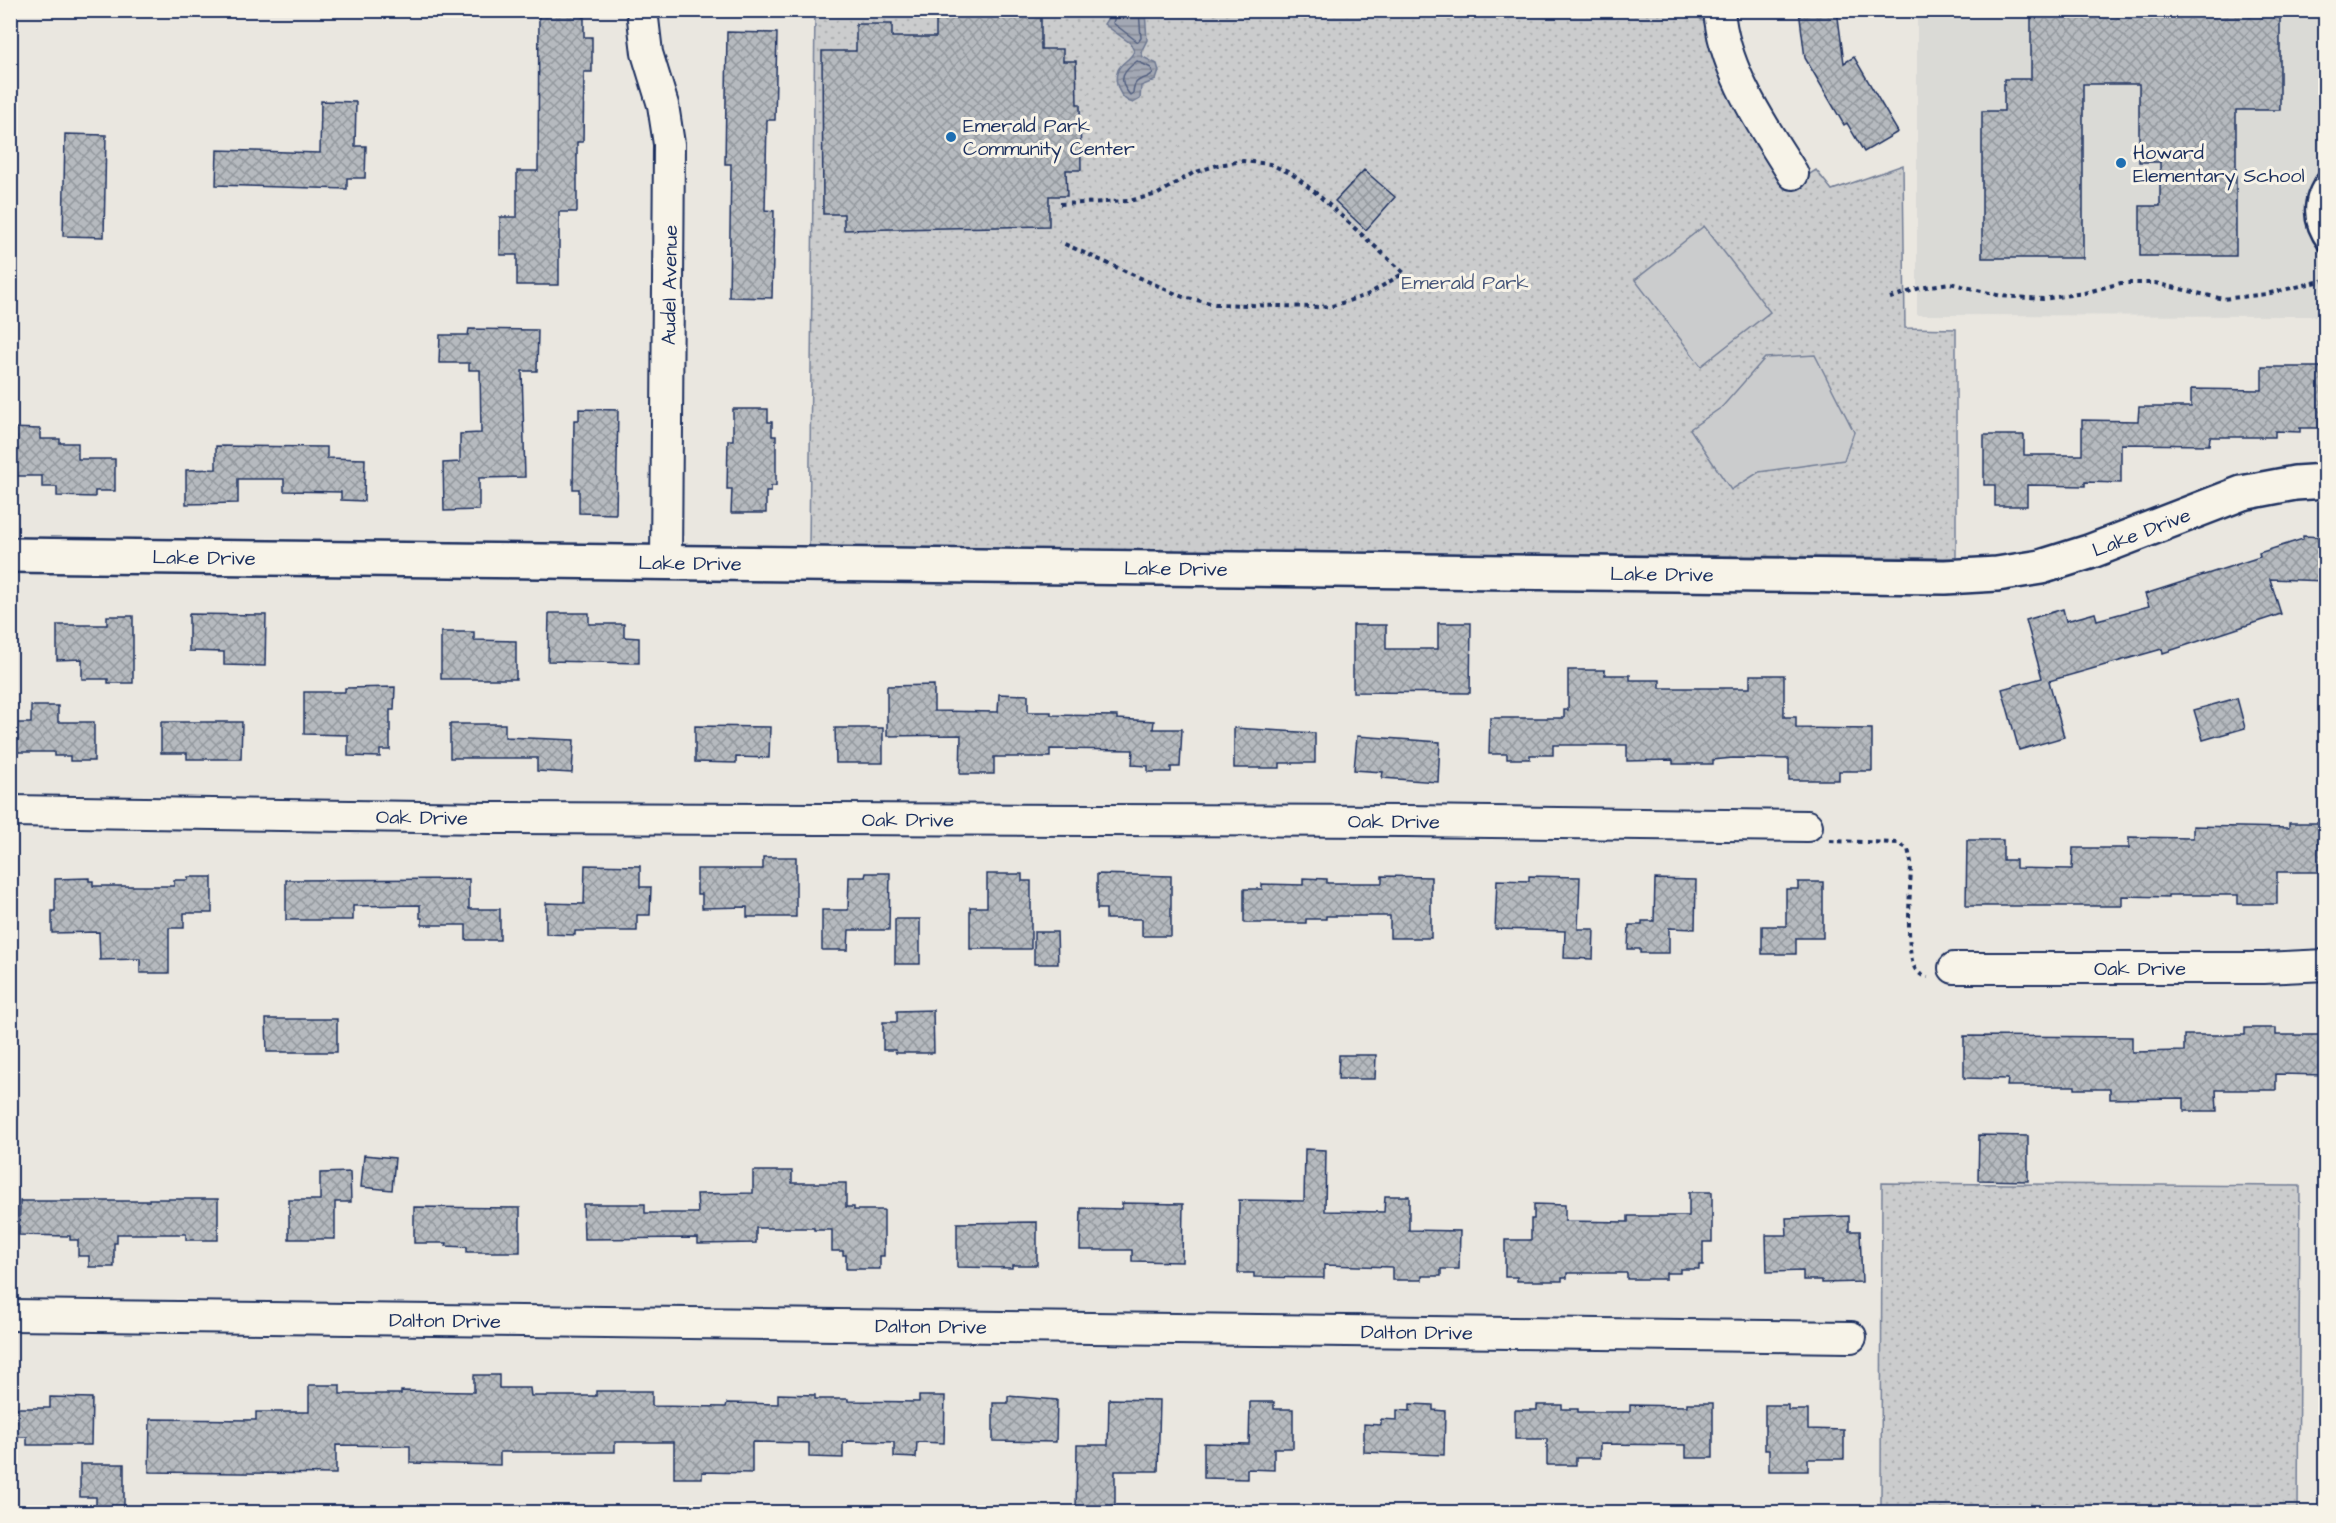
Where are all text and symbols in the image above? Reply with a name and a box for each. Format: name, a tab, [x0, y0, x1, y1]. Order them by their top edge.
place label: Emerald Park Community Center	[963, 112, 1135, 164]
marker: Emerald Park Community Center	[944, 130, 958, 144]
place label: Howard Elementary School	[2133, 139, 2305, 191]
marker: Howard Elementary School	[2114, 156, 2128, 170]
street label: Audel Avenue	[655, 225, 685, 345]
park label: Emerald Park	[1401, 269, 1529, 297]
street label: Lake Drive	[2088, 501, 2195, 564]
street label: Lake Drive	[152, 544, 256, 573]
street label: Lake Drive	[638, 549, 742, 578]
street label: Lake Drive	[1124, 555, 1228, 584]
street label: Lake Drive	[1610, 560, 1714, 589]
street label: Oak Drive	[376, 803, 468, 833]
street label: Oak Drive	[862, 806, 954, 835]
street label: Oak Drive	[1348, 808, 1440, 836]
street label: Oak Drive	[2094, 955, 2186, 983]
street label: Dalton Drive	[389, 1307, 501, 1336]
street label: Dalton Drive	[875, 1312, 987, 1342]
street label: Dalton Drive	[1361, 1318, 1473, 1347]

